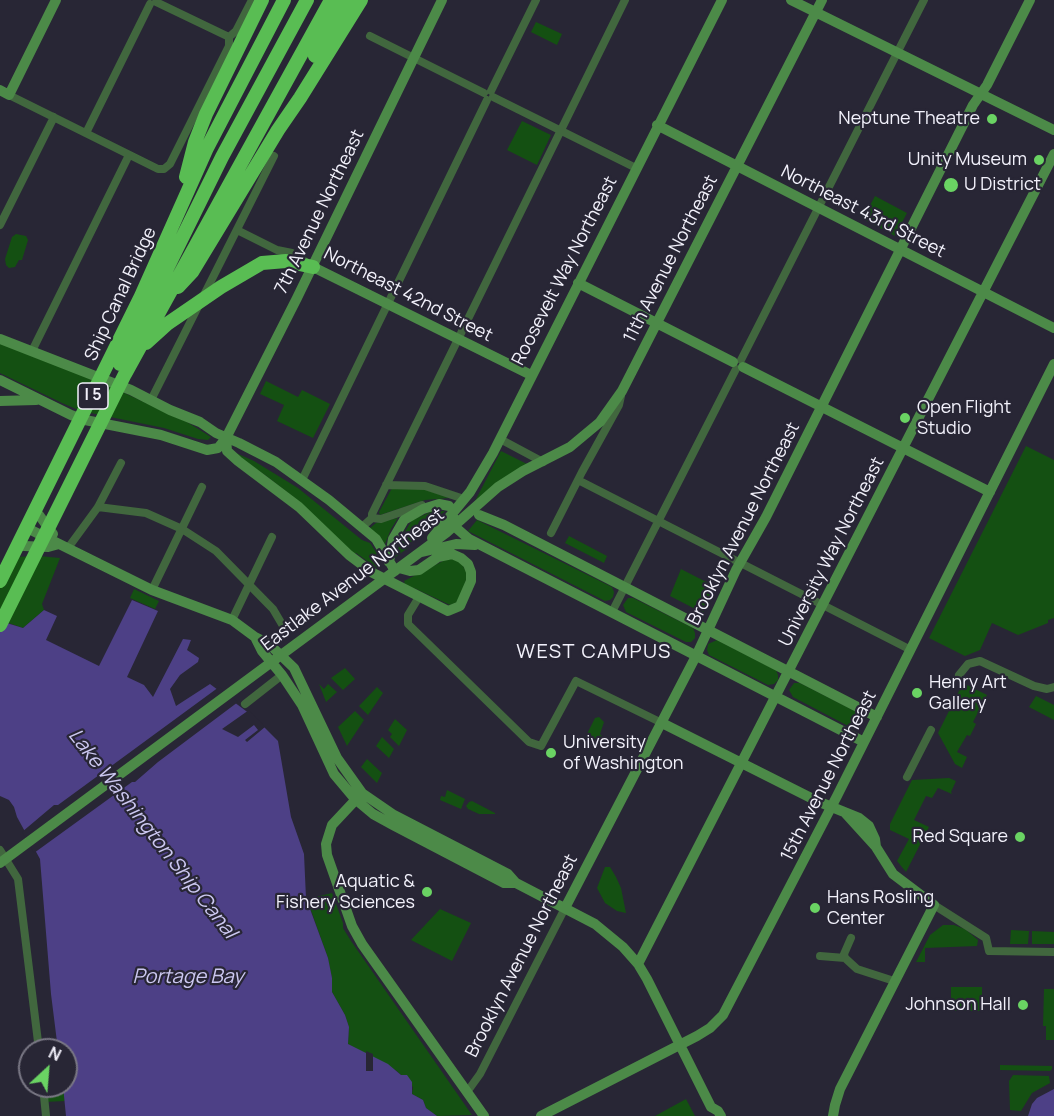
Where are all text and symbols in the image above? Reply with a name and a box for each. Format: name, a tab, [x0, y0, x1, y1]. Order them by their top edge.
place label: Neptune Theatre	[838, 108, 980, 130]
marker: Neptune Theatre	[985, 112, 999, 126]
street label: 7th Avenue Northeast	[271, 126, 369, 298]
place label: Unity Museum	[908, 149, 1027, 171]
marker: Unity Museum	[1032, 153, 1046, 167]
street label: Northeast 43rd Street	[777, 161, 949, 263]
street label: 11th Avenue Northeast	[619, 172, 723, 346]
street label: Roosevelt Way Northeast	[508, 173, 622, 369]
place label: U District	[964, 174, 1041, 196]
marker: U District	[942, 176, 960, 194]
street label: Ship Canal Bridge	[81, 224, 161, 364]
street label: Northeast 42nd Street	[320, 243, 496, 347]
road number: I 5	[78, 383, 108, 409]
place label: Open Flight Studio	[917, 397, 1011, 440]
marker: Open Flight Studio	[898, 411, 912, 425]
street label: Brooklyn Avenue Northeast	[683, 419, 805, 629]
street label: University Way Northeast	[775, 454, 889, 650]
street label: Eastlake Avenue Northeast	[257, 504, 449, 656]
district label: WEST CAMPUS	[516, 640, 672, 664]
place label: Henry Art Gallery	[929, 672, 1007, 714]
marker: Henry Art Gallery	[910, 686, 924, 700]
street label: 15th Avenue Northeast	[777, 687, 881, 865]
water label: Lake Washington Ship Canal	[63, 724, 241, 944]
place label: University of Washington	[563, 732, 684, 774]
marker: University of Washington	[544, 746, 558, 760]
place label: Red Square	[913, 826, 1008, 848]
marker: Red Square	[1013, 830, 1027, 844]
street label: Brooklyn Avenue Northeast	[461, 851, 583, 1061]
place label: Aquatic & Fishery Sciences	[276, 871, 415, 914]
marker: Aquatic & Fishery Sciences	[420, 885, 434, 899]
place label: Hans Rosling Center	[827, 887, 934, 930]
marker: Hans Rosling Center	[808, 901, 822, 915]
water label: Portage Bay	[132, 965, 244, 989]
place label: Johnson Hall	[906, 994, 1011, 1016]
marker: Johnson Hall	[1016, 998, 1030, 1012]
north arrow	[18, 1038, 78, 1098]
text: N	[45, 1041, 65, 1066]

